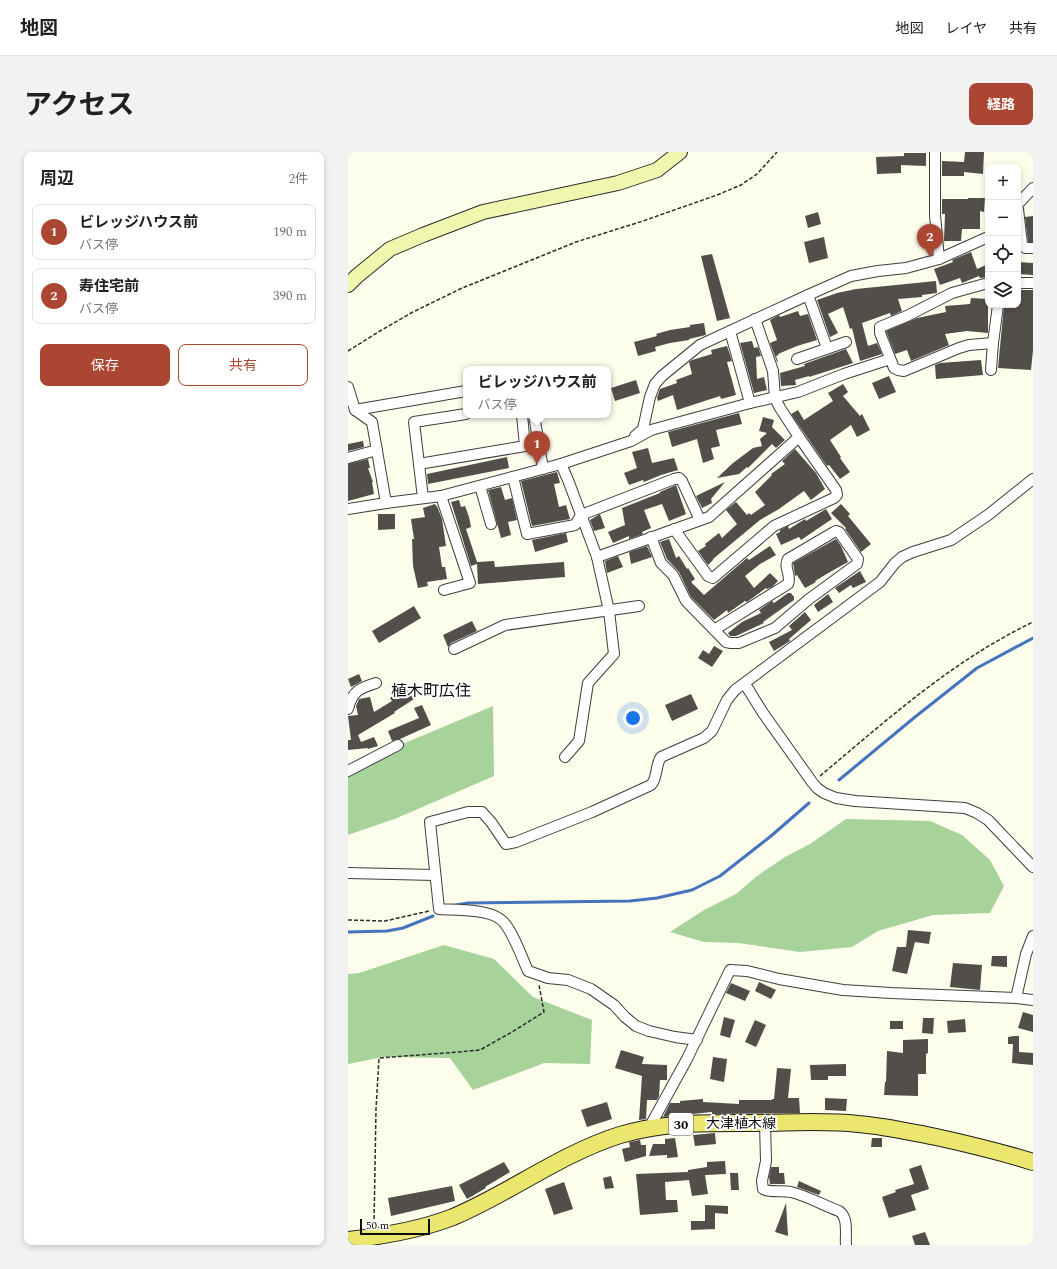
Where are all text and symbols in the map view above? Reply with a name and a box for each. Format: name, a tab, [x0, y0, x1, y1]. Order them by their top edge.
text: 地図	[20, 14, 58, 43]
text: 地図	[895, 18, 923, 39]
text: レイヤ	[945, 18, 987, 39]
text: 共有	[1009, 18, 1037, 39]
button: 経路	[969, 83, 1033, 125]
text: アクセス	[24, 84, 135, 127]
map controls	[985, 164, 1021, 308]
button: +	[985, 164, 1021, 200]
text: 周辺	[40, 166, 74, 192]
text: 2件	[288, 169, 308, 189]
button: −	[985, 200, 1021, 236]
text: ビレッジハウス前	[79, 211, 198, 234]
text: 1	[50, 222, 58, 242]
text: 190 m	[273, 222, 307, 242]
pin: 2	[917, 224, 943, 257]
text: バス停	[79, 235, 118, 255]
button: locate	[985, 236, 1021, 272]
button: layers	[985, 272, 1021, 308]
text: 寿住宅前	[79, 275, 139, 298]
text: 2	[50, 286, 58, 306]
text: 390 m	[273, 286, 307, 306]
text: バス停	[79, 299, 118, 319]
button: 保存	[40, 344, 170, 386]
button: 共有	[178, 344, 308, 386]
popup	[463, 366, 611, 418]
text: ビレッジハウス前	[477, 371, 597, 394]
text: バス停	[477, 395, 516, 415]
pin: 1	[524, 431, 550, 464]
district label: 植木町広住	[391, 679, 471, 703]
your location	[623, 708, 643, 728]
road number: 30	[669, 1113, 693, 1135]
street label: 大津植木線	[706, 1113, 776, 1134]
scale bar	[360, 1217, 430, 1236]
text: 50 m	[366, 1217, 389, 1234]

